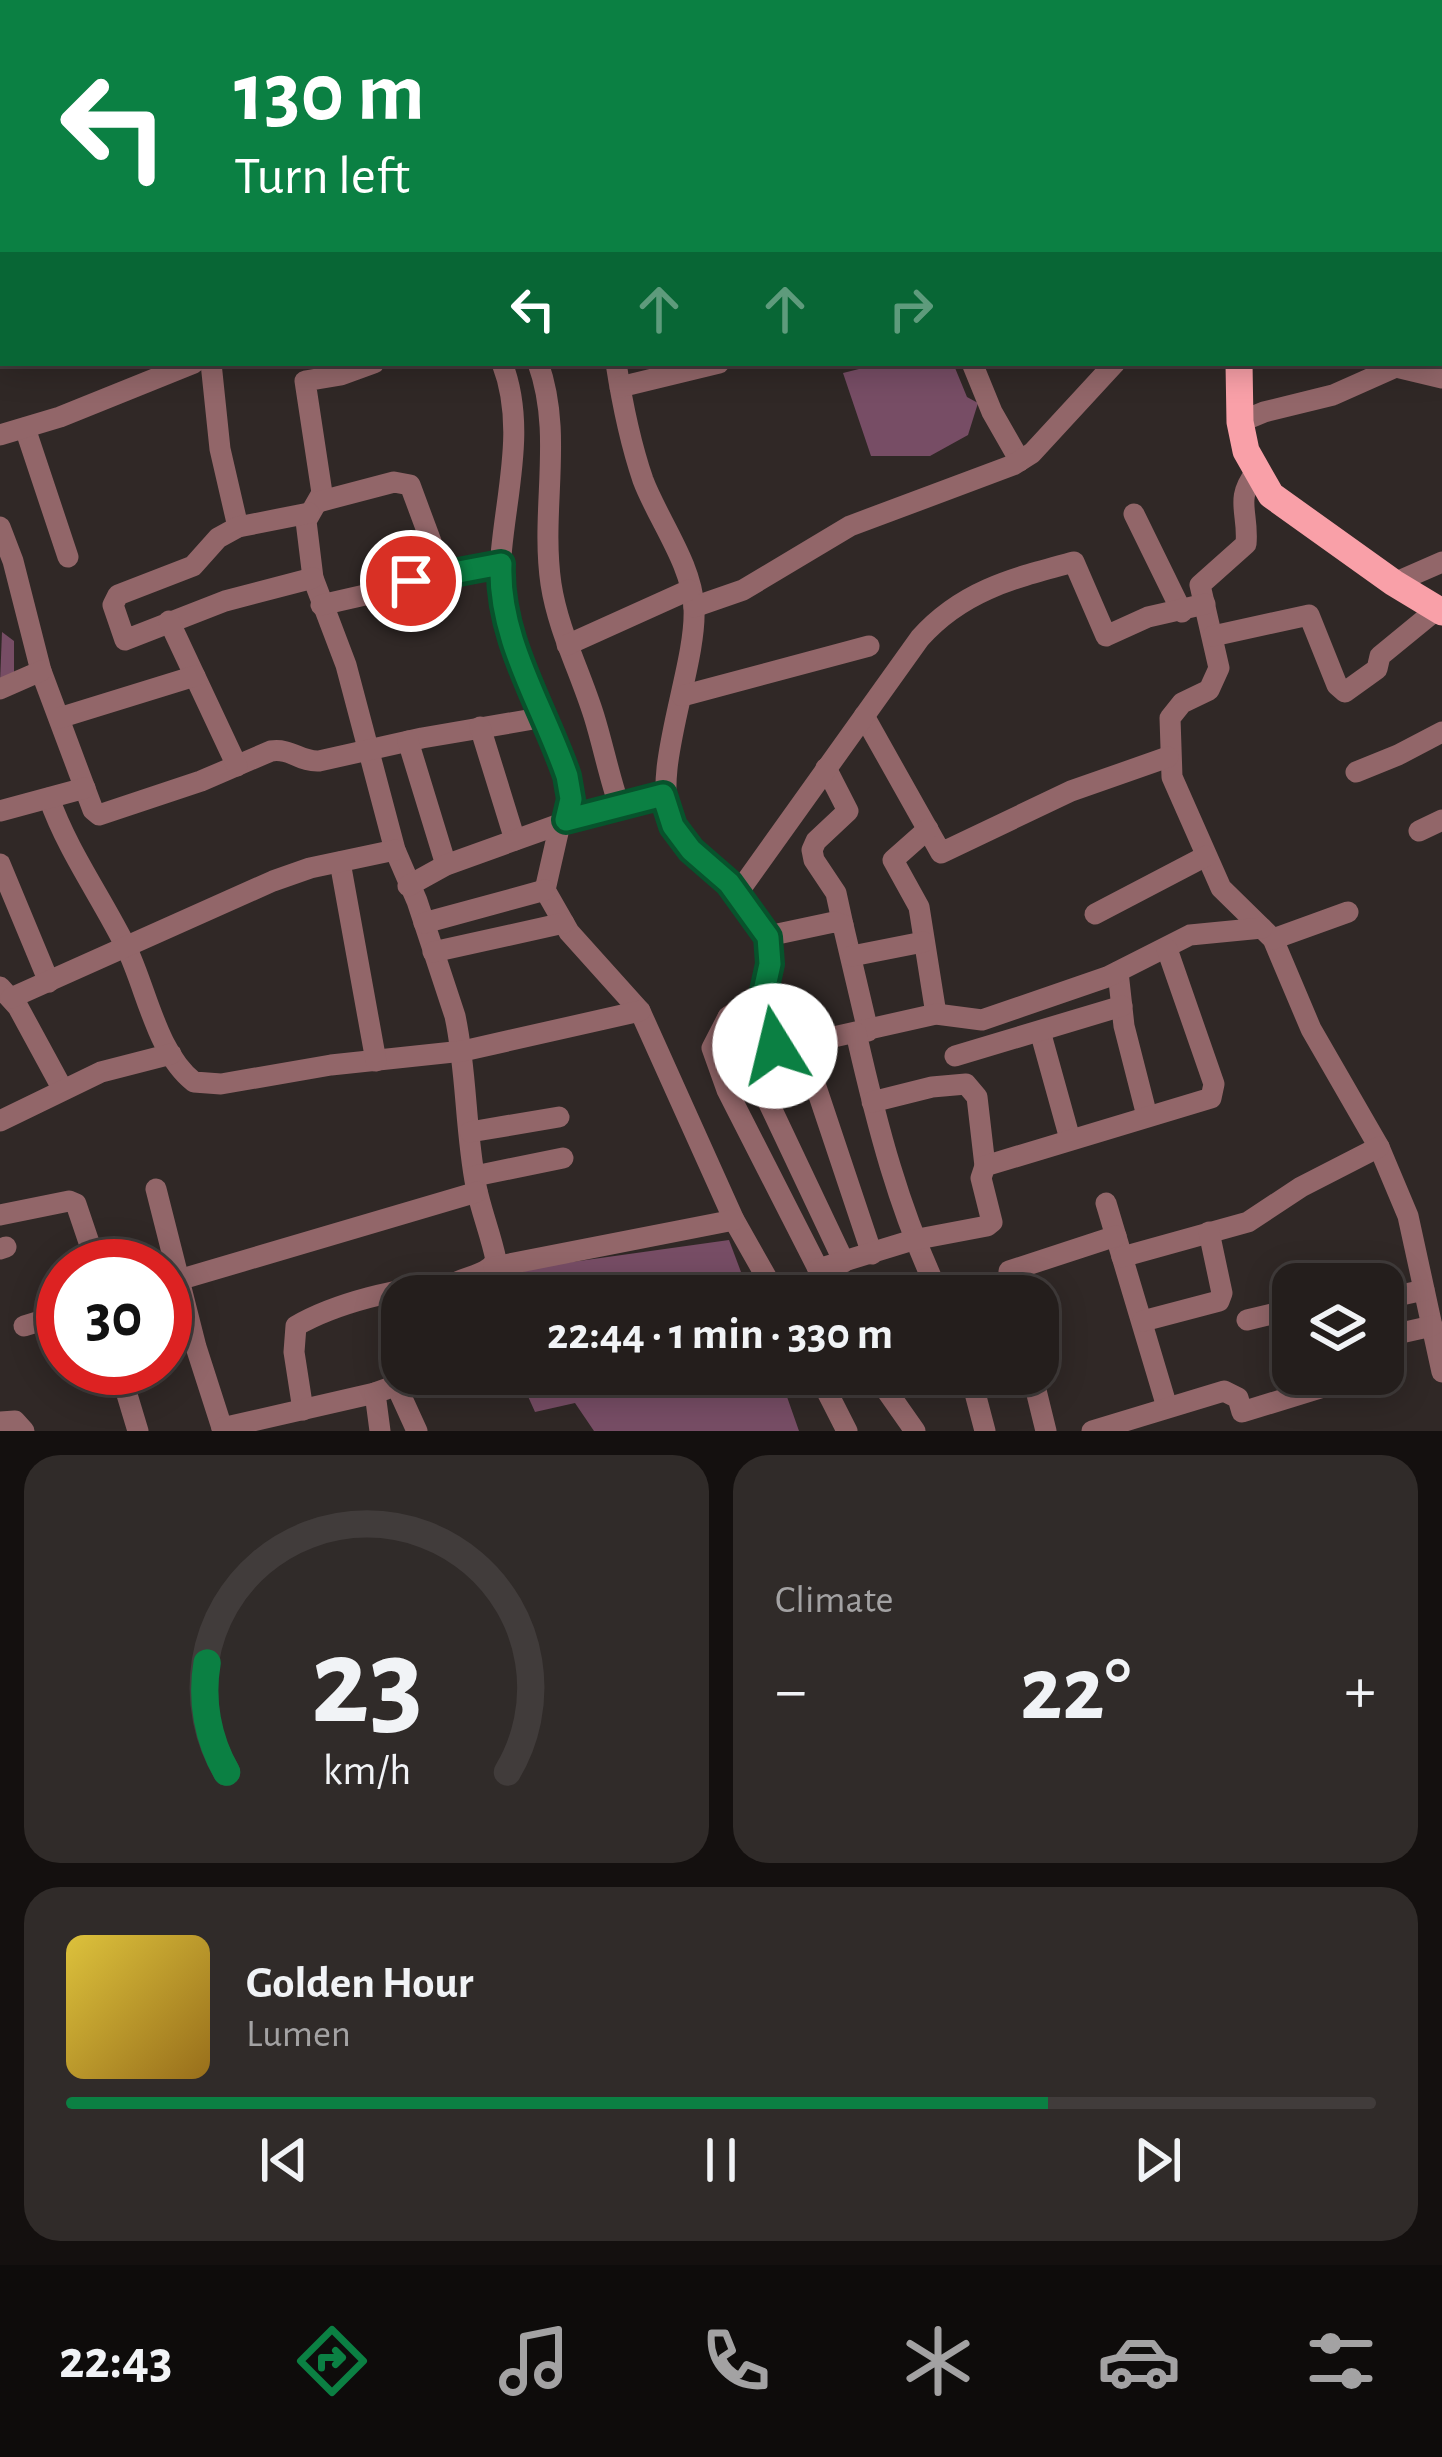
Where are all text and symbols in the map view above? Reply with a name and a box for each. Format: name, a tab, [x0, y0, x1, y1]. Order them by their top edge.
icon: left	[36, 48, 192, 204]
text: 130 m	[234, 52, 425, 136]
text: Turn left	[234, 150, 410, 204]
icon: left	[500, 276, 566, 342]
icon: ahead	[626, 276, 692, 342]
icon: ahead	[752, 276, 818, 342]
icon: right	[878, 276, 944, 342]
pin	[360, 530, 462, 632]
icon: arrive	[378, 548, 444, 614]
position arrow	[712, 983, 838, 1109]
speed limit sign: 30	[36, 1239, 192, 1395]
map controls	[1272, 1263, 1404, 1395]
button: layers	[1272, 1263, 1404, 1395]
text: 22:44 · 1 min · 330 m	[547, 1312, 893, 1357]
text: Climate	[775, 1581, 893, 1620]
text: 23	[310, 1621, 423, 1746]
text: 22°	[1020, 1646, 1131, 1736]
text: −	[775, 1658, 807, 1724]
text: +	[1344, 1658, 1376, 1724]
text: km/h	[322, 1750, 411, 1793]
text: Golden Hour	[246, 1961, 473, 2006]
text: Lumen	[246, 2015, 351, 2054]
icon: previous	[251, 2127, 317, 2193]
icon: pause	[688, 2127, 754, 2193]
icon: next	[1125, 2127, 1191, 2193]
icon: directions	[290, 2319, 374, 2403]
icon: music	[492, 2319, 576, 2403]
icon: phone	[694, 2319, 778, 2403]
icon: climate	[896, 2319, 980, 2403]
icon: car	[1097, 2319, 1181, 2403]
icon: filters	[1299, 2319, 1383, 2403]
text: 22:43	[59, 2334, 173, 2388]

